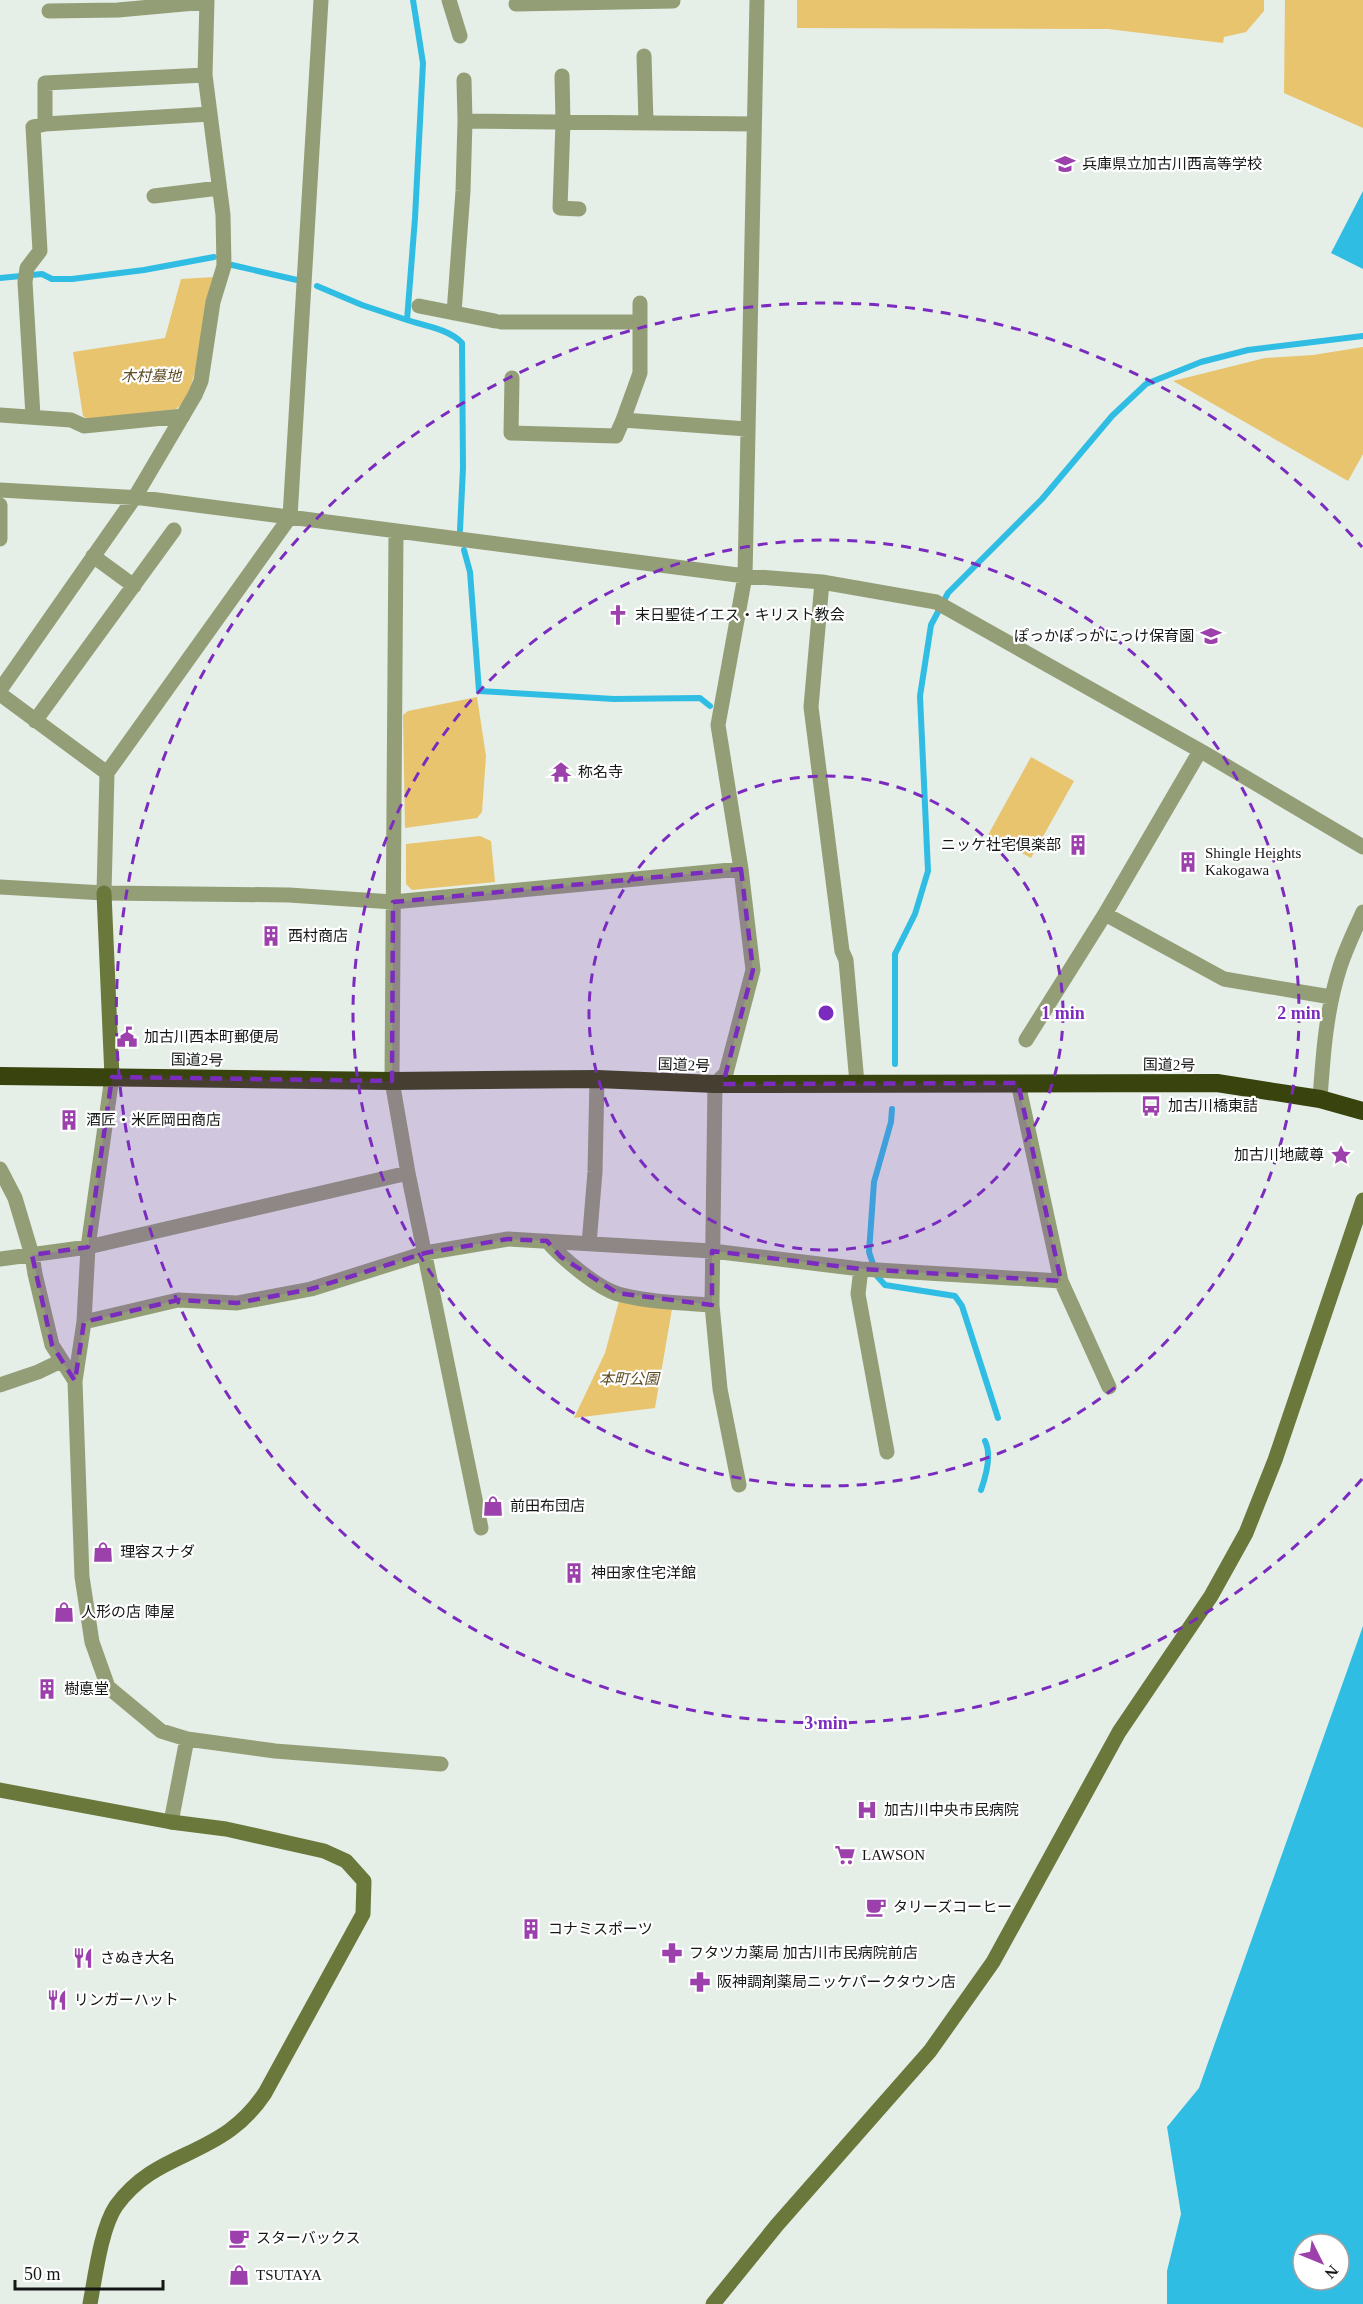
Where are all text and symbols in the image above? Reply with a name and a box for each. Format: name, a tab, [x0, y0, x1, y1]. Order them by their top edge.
school or university icon: 兵庫県立加古川西高等学校	[1053, 152, 1077, 176]
place label: 兵庫県立加古川西高等学校	[1082, 156, 1262, 172]
park label: 木村墓地	[121, 368, 183, 384]
church icon: 末日聖徒イエス・キリスト教会	[606, 603, 630, 627]
place label: 末日聖徒イエス・キリスト教会	[635, 607, 845, 623]
school or university icon: ぽっかぽっかにっけ保育園	[1199, 624, 1223, 648]
place label: ぽっかぽっかにっけ保育園	[1014, 628, 1194, 644]
temple icon: 称名寺	[549, 760, 573, 784]
place label: 称名寺	[578, 764, 623, 780]
building icon: ニッケ社宅倶楽部	[1066, 833, 1090, 857]
place label: ニッケ社宅倶楽部	[941, 837, 1061, 853]
place label: Shingle Heights Kakogawa	[1205, 845, 1301, 878]
building icon: Shingle Heights Kakogawa	[1176, 850, 1200, 874]
building icon: 西村商店	[259, 924, 283, 948]
place label: 西村商店	[288, 927, 348, 944]
centre of rings	[816, 1003, 836, 1023]
text: 1 min	[1041, 1003, 1085, 1023]
text: 2 min	[1277, 1003, 1321, 1023]
public building icon: 加古川西本町郵便局	[115, 1025, 139, 1049]
place label: 加古川西本町郵便局	[144, 1029, 279, 1045]
street label: 国道2号	[171, 1052, 223, 1068]
street label: 国道2号	[657, 1056, 711, 1074]
street label: 国道2号	[1143, 1057, 1195, 1073]
bus stop icon: 加古川橋東詰	[1139, 1094, 1163, 1118]
place label: 加古川橋東詰	[1168, 1098, 1258, 1114]
building icon: 酒匠・米匠岡田商店	[57, 1108, 81, 1132]
place label: 酒匠・米匠岡田商店	[86, 1112, 221, 1128]
place icon: 加古川地蔵尊	[1329, 1143, 1353, 1167]
place label: 加古川地蔵尊	[1234, 1147, 1324, 1163]
park label: 本町公園	[599, 1371, 661, 1387]
shop icon: 前田布団店	[481, 1494, 505, 1518]
place label: 前田布団店	[510, 1498, 585, 1514]
shop icon: 理容スナダ	[91, 1540, 115, 1564]
place label: 理容スナダ	[120, 1544, 195, 1560]
building icon: 神田家住宅洋館	[562, 1561, 586, 1585]
place label: 神田家住宅洋館	[591, 1565, 696, 1581]
shop icon: 人形の店 陣屋	[52, 1600, 76, 1624]
place label: 人形の店 陣屋	[81, 1604, 175, 1620]
building icon: 樹悳堂	[35, 1677, 59, 1701]
place label: 樹悳堂	[64, 1680, 109, 1697]
text: 3 min	[804, 1713, 848, 1733]
hospital icon: 加古川中央市民病院	[855, 1798, 879, 1822]
place label: 加古川中央市民病院	[884, 1802, 1019, 1818]
supermarket icon: LAWSON	[833, 1843, 857, 1867]
place label: LAWSON	[862, 1847, 925, 1863]
cafe icon: タリーズコーヒー	[864, 1895, 888, 1919]
place label: タリーズコーヒー	[893, 1899, 1012, 1915]
building icon: コナミスポーツ	[519, 1917, 543, 1941]
place label: コナミスポーツ	[548, 1921, 653, 1937]
pharmacy icon: フタツカ薬局 加古川市民病院前店	[660, 1941, 684, 1965]
place label: フタツカ薬局 加古川市民病院前店	[689, 1945, 918, 1961]
restaurant icon: さぬき大名	[71, 1946, 95, 1970]
place label: さぬき大名	[100, 1950, 175, 1966]
pharmacy icon: 阪神調剤薬局ニッケパークタウン店	[688, 1970, 712, 1994]
place label: 阪神調剤薬局ニッケパークタウン店	[717, 1974, 956, 1990]
restaurant icon: リンガーハット	[45, 1988, 69, 2012]
place label: リンガーハット	[74, 1992, 179, 2008]
cafe icon: スターバックス	[227, 2226, 251, 2250]
place label: スターバックス	[256, 2230, 360, 2246]
north arrow	[1291, 2232, 1351, 2292]
scale bar	[15, 2253, 164, 2291]
text: N	[1321, 2262, 1342, 2282]
shop icon: TSUTAYA	[227, 2263, 251, 2287]
text: 50 m	[24, 2264, 61, 2284]
place label: TSUTAYA	[256, 2267, 322, 2283]

